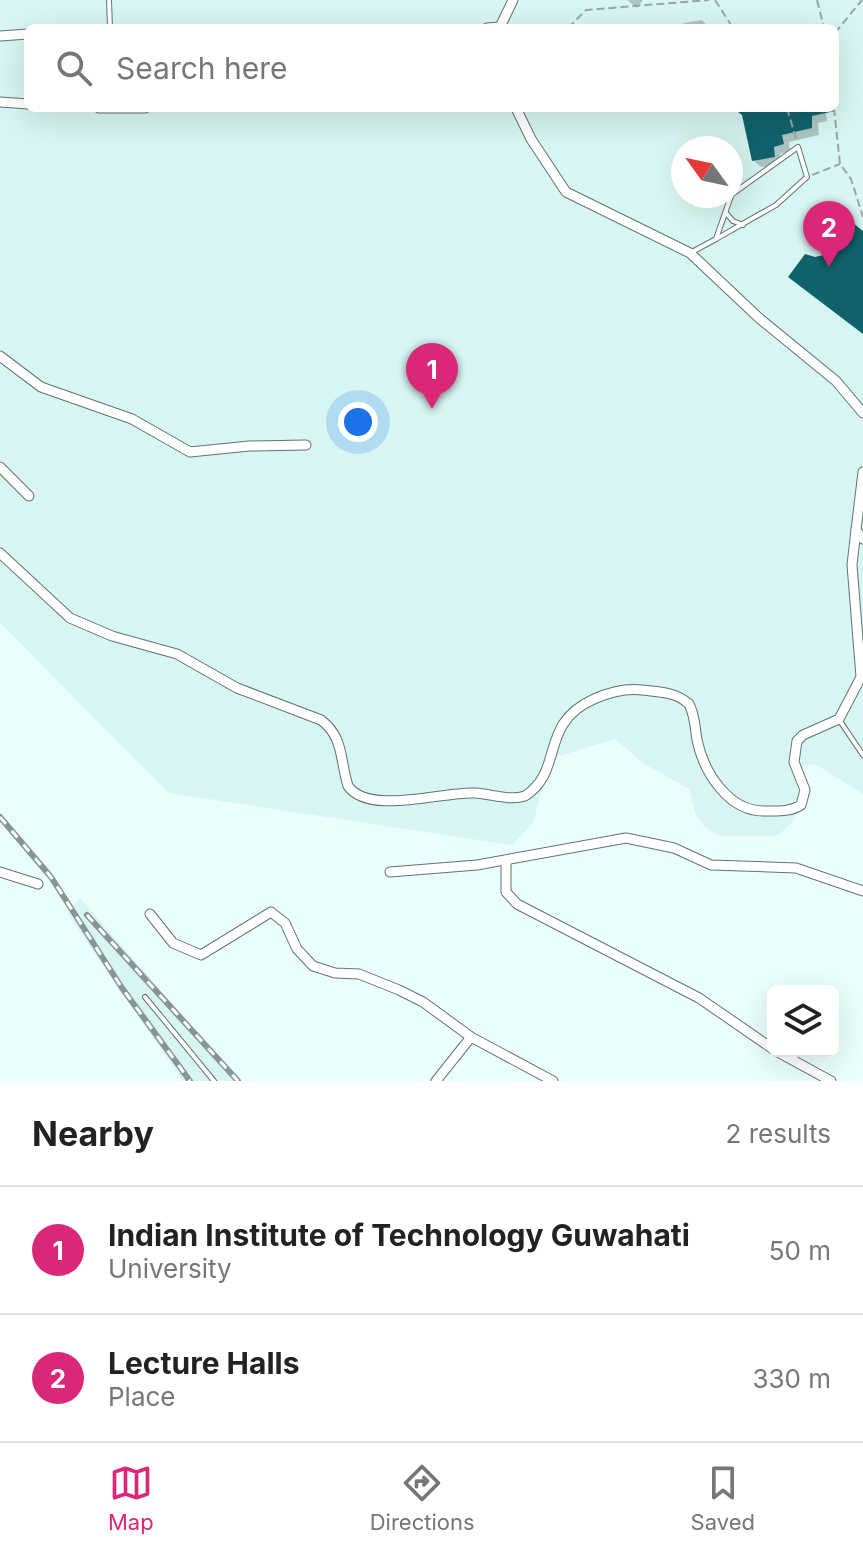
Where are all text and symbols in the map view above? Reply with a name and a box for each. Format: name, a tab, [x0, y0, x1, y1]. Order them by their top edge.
search box	[24, 24, 839, 112]
icon: search	[52, 46, 96, 90]
text: Search here	[116, 50, 288, 86]
north arrow	[671, 136, 743, 208]
pin: 2	[803, 201, 855, 267]
pin: 1	[406, 343, 458, 409]
your location	[338, 402, 378, 442]
map controls	[767, 985, 839, 1057]
button: layers	[767, 985, 839, 1057]
text: Nearby	[32, 1113, 154, 1154]
text: 2 results	[726, 1118, 831, 1149]
text: Indian Institute of Technology Guwahati	[108, 1217, 690, 1253]
text: 1	[52, 1235, 64, 1266]
text: 50 m	[769, 1235, 831, 1266]
text: University	[108, 1253, 232, 1284]
text: Lecture Halls	[108, 1345, 300, 1381]
text: 2	[50, 1363, 66, 1394]
text: 330 m	[752, 1363, 831, 1394]
text: Place	[108, 1381, 176, 1412]
tab: Map	[108, 1461, 154, 1535]
tab: Directions	[370, 1461, 475, 1535]
tab: Saved	[691, 1461, 755, 1535]

